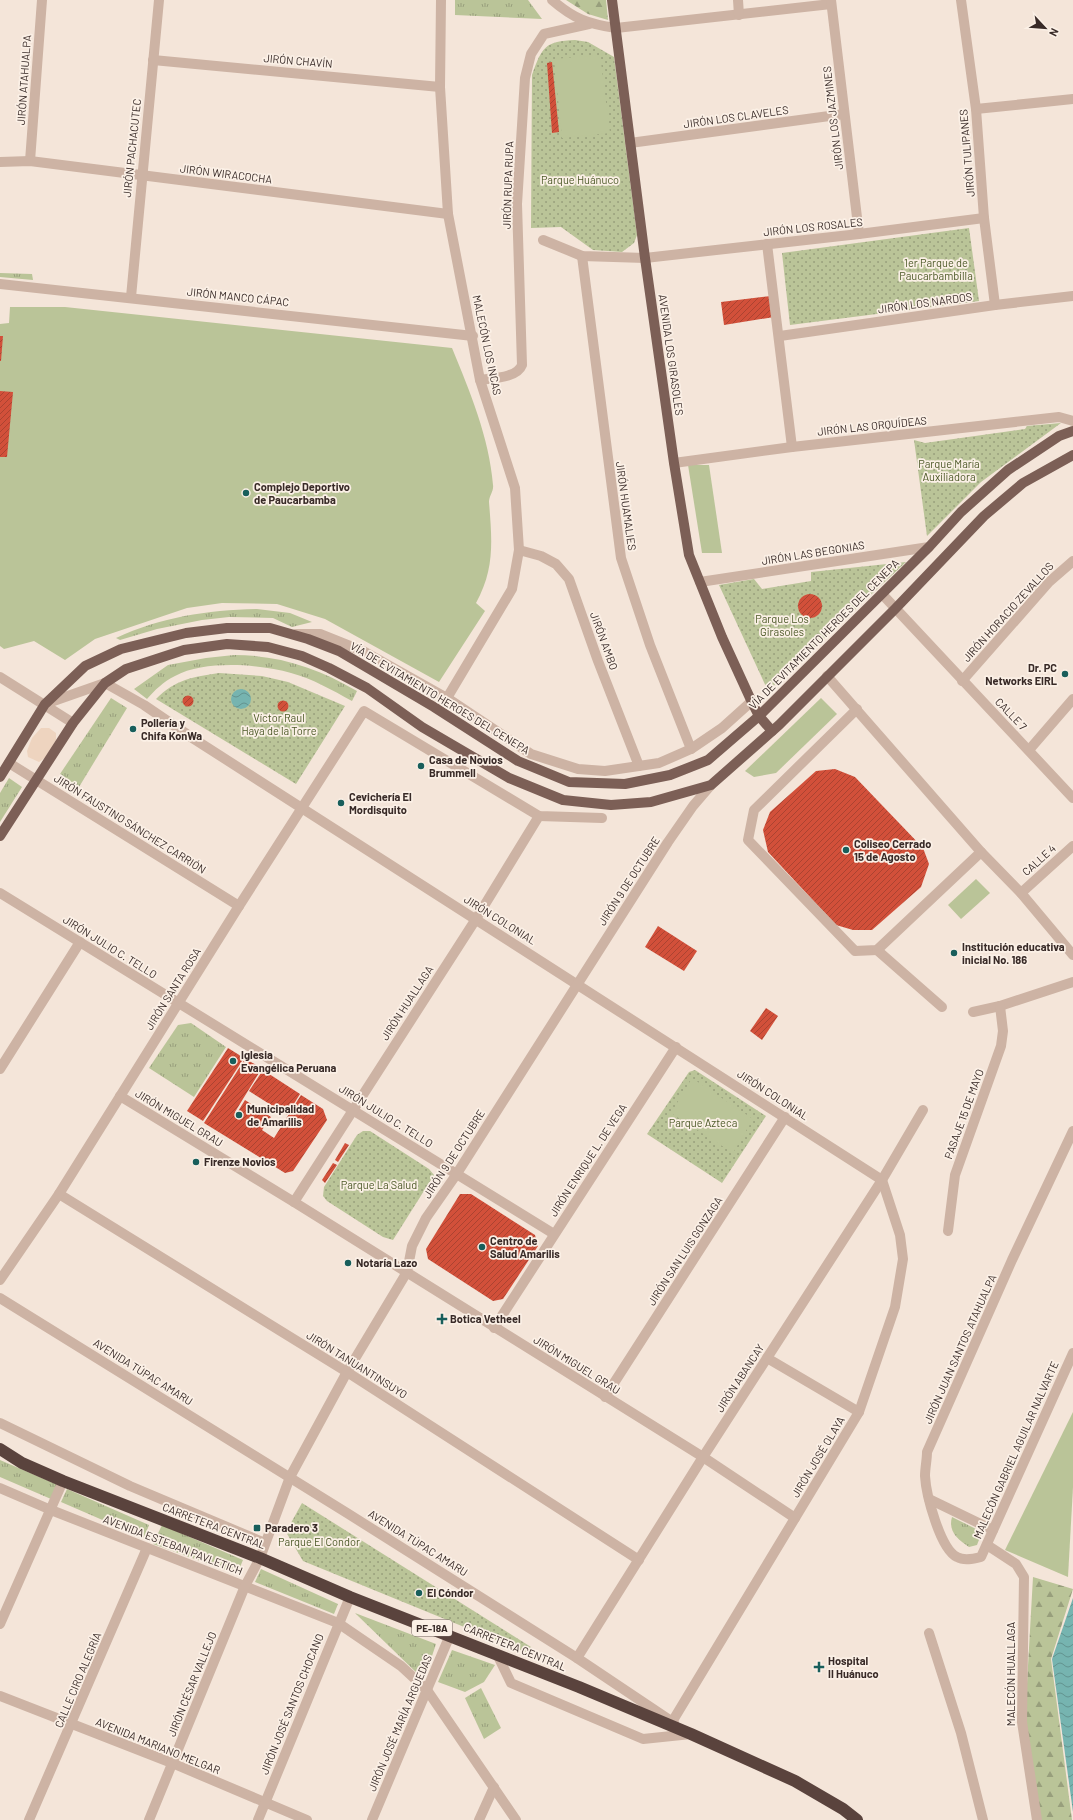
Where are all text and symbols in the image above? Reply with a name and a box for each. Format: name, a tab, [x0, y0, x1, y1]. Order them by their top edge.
north arrow	[1025, 8, 1065, 48]
text: N	[1047, 26, 1062, 39]
street label: JIRÓN ATAHUALPA	[14, 34, 33, 126]
street label: JIRÓN CHAVÍN	[263, 51, 333, 70]
street label: JIRÓN LOS JAZMINES	[820, 65, 845, 171]
street label: JIRÓN PACHACUTEC	[120, 98, 143, 198]
street label: JIRÓN LOS CLAVELES	[683, 103, 789, 130]
street label: JIRÓN TULIPANES	[956, 109, 977, 198]
street label: JIRÓN RUPA RUPA	[499, 140, 516, 229]
street label: JIRÓN WIRACOCHA	[179, 161, 273, 186]
park label: Parque Huánuco	[541, 173, 619, 186]
street label: JIRÓN LOS ROSALES	[762, 215, 863, 238]
park label: 1er Parque de Paucarbambilla	[899, 256, 973, 282]
street label: JIRÓN MANCO CÁPAC	[186, 285, 290, 308]
street label: JIRÓN LOS NARDOS	[877, 289, 973, 316]
street label: MALECÓN LOS INCAS	[471, 294, 504, 396]
street label: AVENIDA LOS GIRASOLES	[657, 294, 686, 416]
street label: JIRÓN LAS ORQUÍDEAS	[817, 413, 927, 438]
park label: Parque María Auxiliadora	[918, 457, 980, 483]
street label: JIRÓN HUAMALIES	[614, 460, 639, 551]
place label: Complejo Deportivo de Paucarbamba	[254, 480, 350, 506]
marker: Complejo Deportivo de Paucarbamba	[241, 488, 251, 498]
street label: JIRÓN LAS BEGONIAS	[760, 538, 865, 567]
street label: VÍA DE EVITAMIENTO HEROES DEL CENEPA	[746, 556, 902, 711]
street label: JIRÓN HORACIO ZEVALLOS	[960, 559, 1056, 664]
street label: JIRÓN AMBO	[588, 610, 621, 672]
park label: Parque Los Girasoles	[755, 612, 809, 638]
street label: VÍA DE EVITAMIENTO HEROES DEL CENEPA	[348, 639, 532, 757]
place label: Dr. PC Networks EIRL	[985, 661, 1057, 687]
marker: Dr. PC Networks EIRL	[1060, 669, 1070, 679]
street label: CALLE 7	[993, 695, 1030, 733]
park label: Víctor Raul Haya de la Torre	[241, 711, 317, 737]
place label: Pollería y Chifa KonWa	[141, 716, 202, 742]
marker: Pollería y Chifa KonWa	[128, 724, 138, 734]
place label: Casa de Novios Brummell	[429, 753, 503, 779]
marker: Casa de Novios Brummell	[416, 761, 426, 771]
street label: JIRÓN FAUSTINO SÁNCHEZ CARRIÓN	[52, 771, 209, 876]
place label: Cevichería El Mordisquito	[349, 790, 412, 816]
marker: Cevichería El Mordisquito	[336, 798, 346, 808]
street label: JIRÓN 9 DE OCTUBRE	[595, 834, 662, 927]
place label: Coliseo Cerrado 15 de Agosto	[854, 837, 931, 863]
street label: CALLE 4	[1019, 841, 1058, 878]
marker: Coliseo Cerrado 15 de Agosto	[841, 845, 851, 855]
street label: JIRÓN COLONIAL	[462, 892, 539, 947]
street label: JIRÓN JULIO C. TELLO	[61, 912, 160, 981]
place label: Institución educativa inicial No. 186	[962, 940, 1065, 966]
street label: JIRÓN SANTA ROSA	[142, 945, 203, 1032]
marker: Institución educativa inicial No. 186	[949, 948, 959, 958]
street label: JIRÓN HUALLAGA	[378, 963, 436, 1042]
place label: Iglesia Evangélica Peruana	[241, 1048, 336, 1074]
marker: Iglesia Evangélica Peruana	[228, 1056, 238, 1066]
street label: JIRÓN COLONIAL	[735, 1067, 811, 1122]
street label: PASAJE 15 DE MAYO	[941, 1067, 986, 1161]
street label: JIRÓN JULIO C. TELLO	[337, 1081, 436, 1150]
street label: JIRÓN MIGUEL GRAU	[133, 1086, 225, 1149]
street label: JIRÓN ENRIQUE L. DE VEGA	[546, 1101, 629, 1219]
place label: Municipalidad de Amarilis	[247, 1102, 314, 1128]
street label: JIRÓN 9 DE OCTUBRE	[420, 1107, 487, 1200]
marker: Municipalidad de Amarilis	[234, 1110, 244, 1120]
park label: Parque Azteca	[669, 1116, 737, 1129]
place label: Firenze Novios	[204, 1155, 276, 1168]
marker: Firenze Novios	[191, 1157, 201, 1167]
park label: Parque La Salud	[341, 1178, 417, 1191]
street label: JIRÓN SAN LUIS GONZAGA	[645, 1194, 725, 1308]
place label: Centro de Salud Amarilis	[490, 1234, 560, 1260]
marker: Centro de Salud Amarilis	[477, 1242, 487, 1252]
place label: Notaría Lazo	[356, 1256, 417, 1269]
marker: Notaría Lazo	[343, 1258, 353, 1268]
street label: JIRÓN JUAN SANTOS ATAHUALPA	[921, 1272, 999, 1426]
place label: Botica Vetheel	[450, 1312, 521, 1325]
marker: Botica Vetheel	[437, 1314, 447, 1324]
street label: JIRÓN TANUANTINSUYO	[305, 1328, 410, 1401]
street label: JIRÓN MIGUEL GRAU	[532, 1333, 623, 1397]
street label: AVENIDA TÚPAC AMARU	[91, 1336, 195, 1408]
street label: JIRÓN ABANCAY	[713, 1341, 766, 1414]
street label: MALECÓN GABRIEL AGUILAR NALVARTE	[970, 1359, 1061, 1541]
street label: JIRÓN JOSÉ OLAYA	[788, 1414, 847, 1500]
street label: CARRETERA CENTRAL	[161, 1500, 268, 1551]
street label: AVENIDA TÚPAC AMARU	[366, 1507, 470, 1579]
street label: AVENIDA ESTEBAN PAVLETICH	[102, 1512, 245, 1577]
place label: Paradero 3	[265, 1521, 318, 1534]
marker: Paradero 3	[252, 1523, 262, 1533]
park label: Parque El Condor	[278, 1535, 360, 1548]
place label: El Cóndor	[427, 1586, 474, 1599]
marker: El Cóndor	[414, 1588, 424, 1598]
road number: PE-18A	[412, 1620, 452, 1636]
street label: CARRETERA CENTRAL	[462, 1620, 568, 1673]
street label: MALECÓN HUALLAGA	[1004, 1621, 1017, 1726]
street label: JIRÓN CÉSAR VALLEJO	[165, 1629, 219, 1738]
street label: CALLE CIRO ALEGRÍA	[52, 1630, 104, 1730]
street label: JIRÓN JOSÉ SANTOS CHOCANO	[257, 1631, 326, 1776]
street label: JIRÓN JOSÉ MARÍA ARGUEDAS	[365, 1653, 434, 1793]
place label: Hospital II Huánuco	[828, 1654, 879, 1680]
marker: Hospital II Huánuco	[813, 1661, 825, 1673]
street label: AVENIDA MARIANO MELGAR	[94, 1715, 223, 1777]

